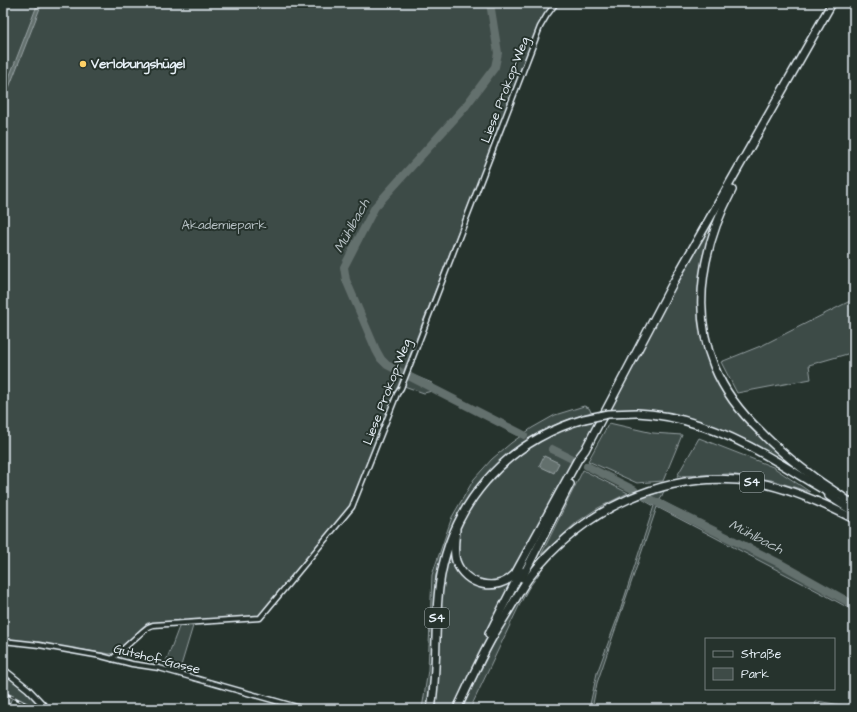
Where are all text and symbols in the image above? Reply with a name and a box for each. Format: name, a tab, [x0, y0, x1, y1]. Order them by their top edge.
street label: Liese Prokop-Weg	[477, 34, 535, 146]
place label: Verlobungshügel	[90, 55, 185, 75]
marker: Verlobungshügel	[78, 59, 88, 69]
water label: Mühlbach	[329, 195, 375, 256]
park label: Akademiepark	[182, 216, 266, 234]
street label: Liese Prokop-Weg	[359, 336, 417, 448]
road number: S4	[740, 472, 764, 492]
water label: Mühlbach	[725, 515, 788, 560]
road number: S4	[425, 608, 449, 628]
legend	[705, 638, 835, 690]
street label: Gutshof-Gasse	[112, 640, 202, 678]
text: Straße	[741, 646, 782, 663]
text: Park	[741, 666, 769, 683]

